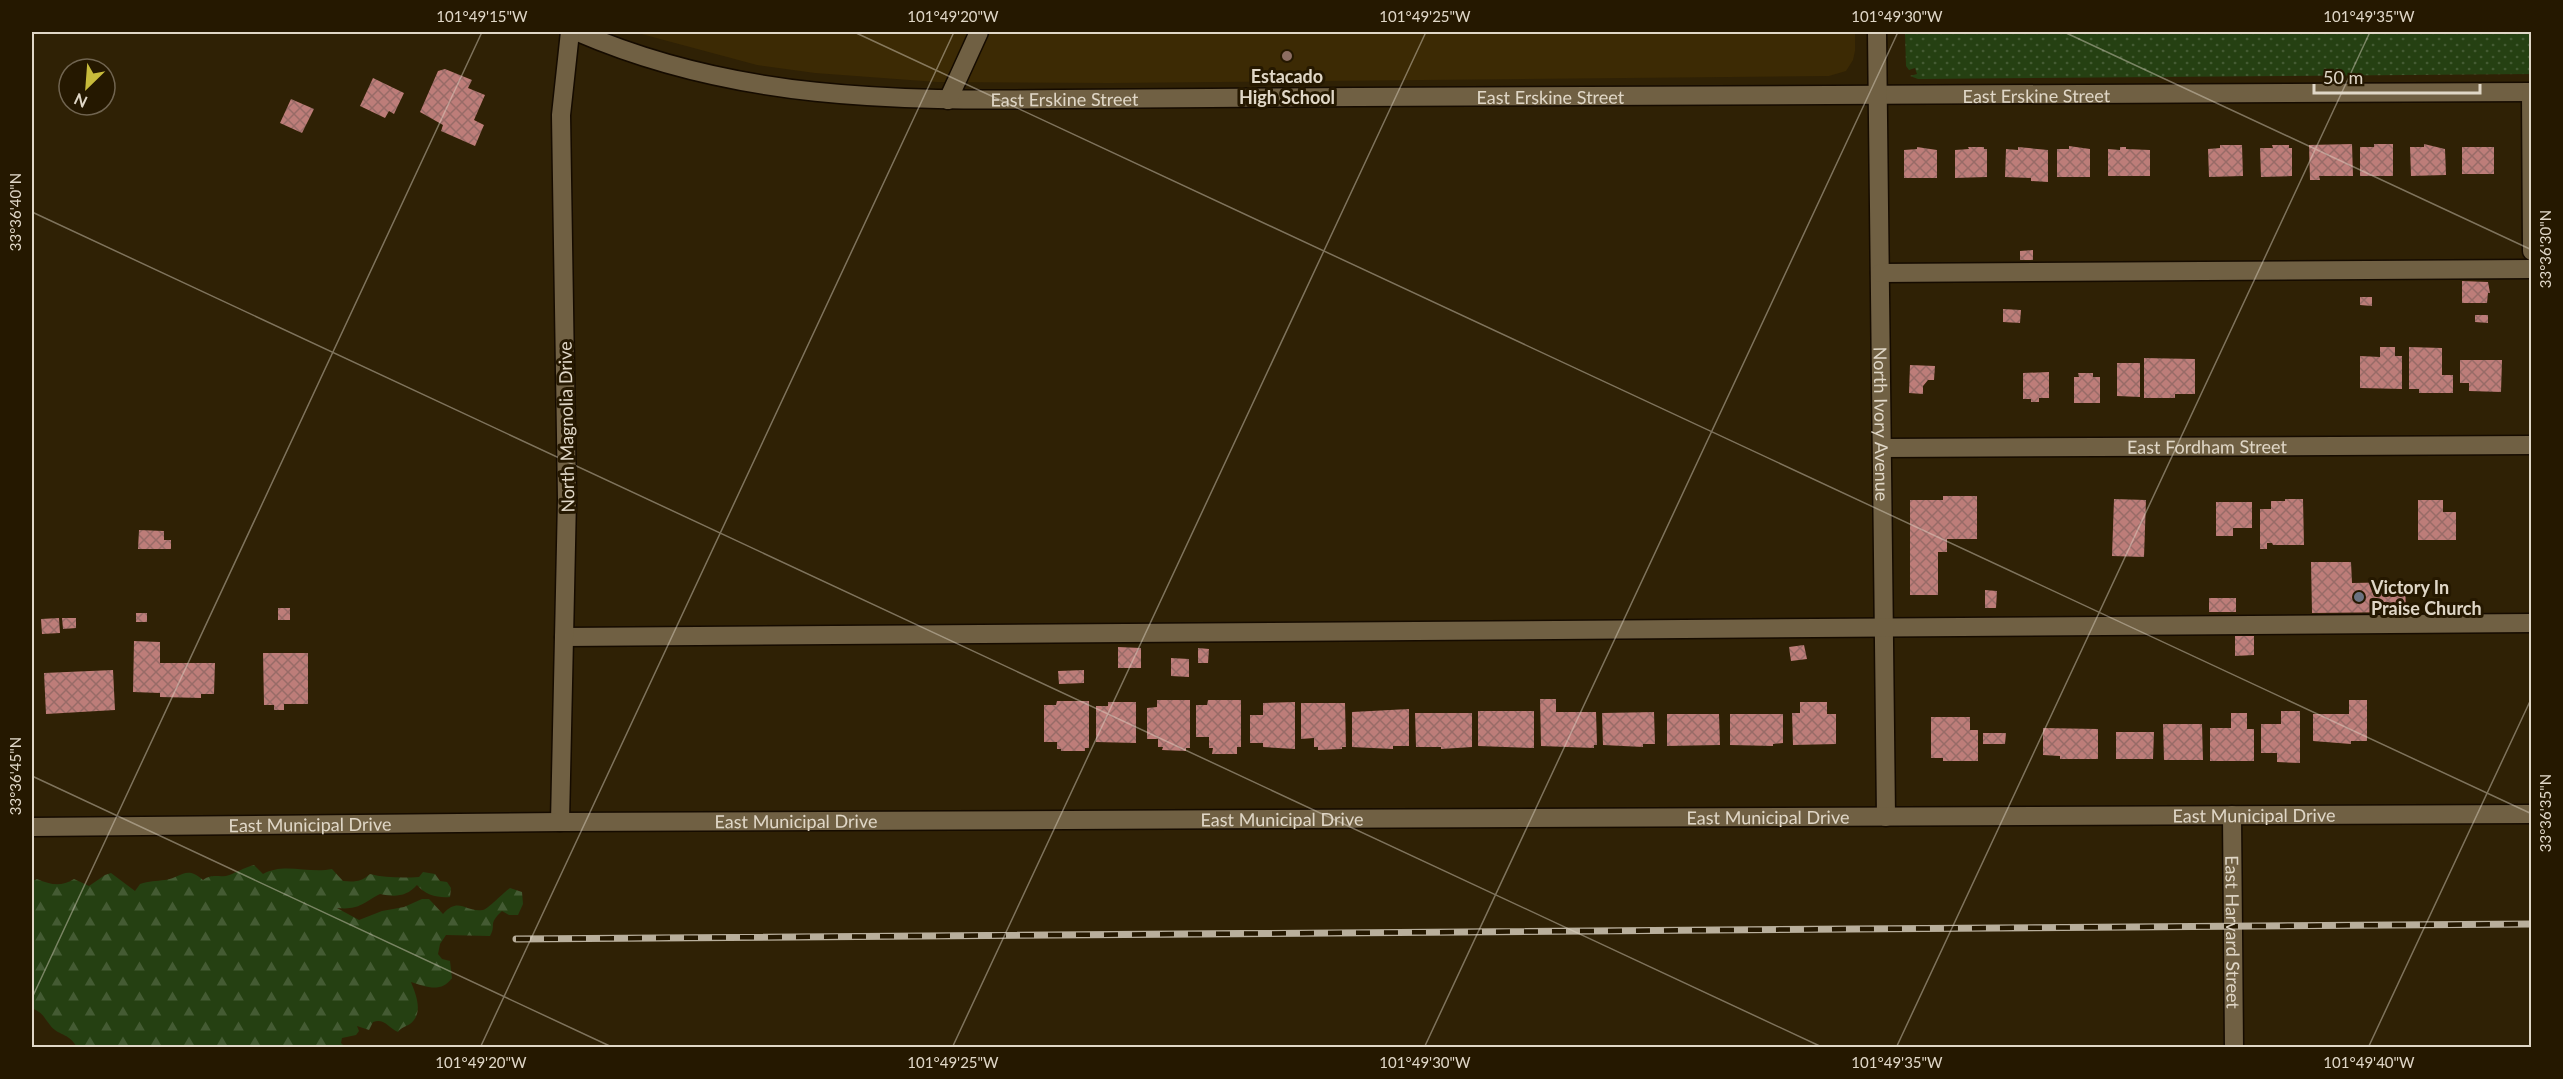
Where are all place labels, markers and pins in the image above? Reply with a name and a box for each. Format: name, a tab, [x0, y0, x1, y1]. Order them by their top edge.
marker: Estacado High School	[1280, 49, 1294, 63]
place label: Estacado High School	[1239, 65, 1335, 108]
place label: Victory In Praise Church	[2370, 576, 2482, 619]
marker: Victory In Praise Church	[2352, 590, 2366, 604]

